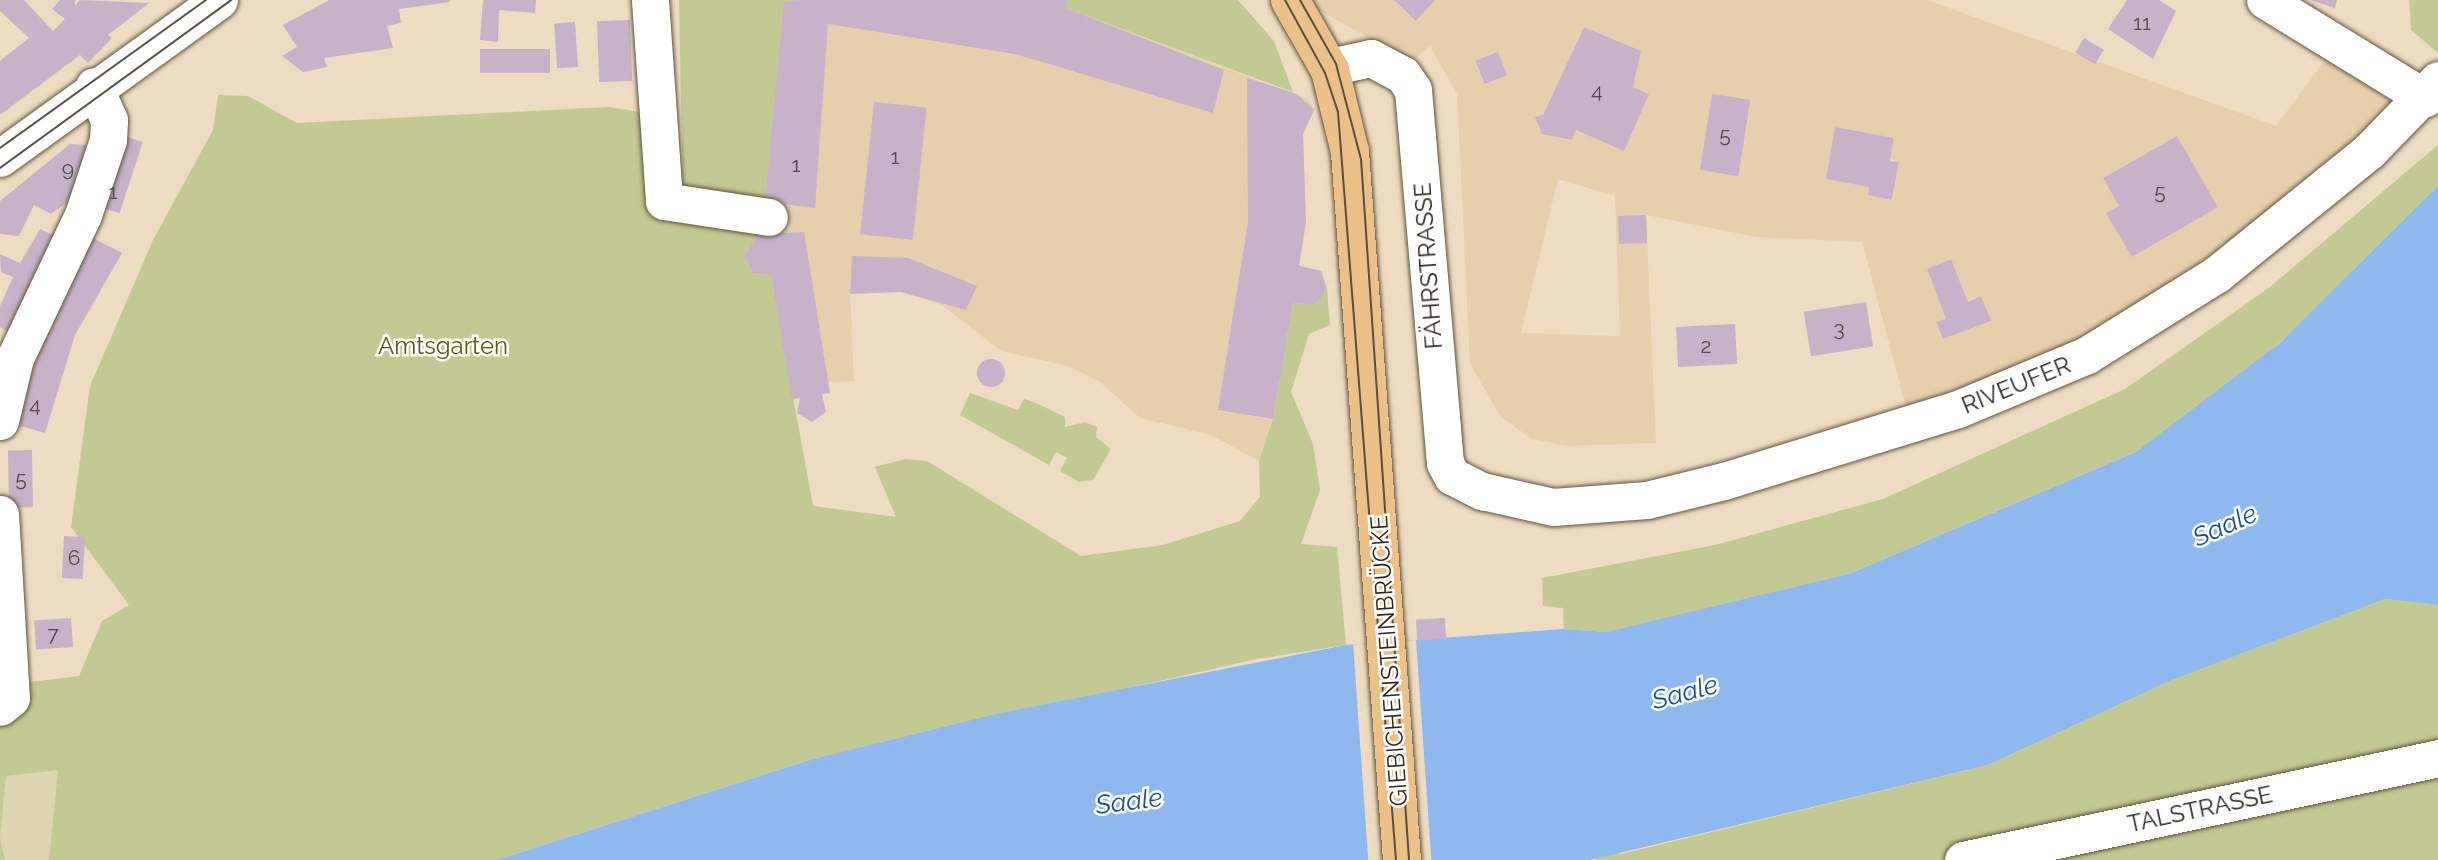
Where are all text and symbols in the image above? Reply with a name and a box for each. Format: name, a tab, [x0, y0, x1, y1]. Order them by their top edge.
house number: 11	[2133, 10, 2151, 36]
house number: 4	[1591, 78, 1603, 104]
house number: 5	[1719, 122, 1731, 148]
house number: 1	[891, 144, 899, 170]
house number: 1	[792, 152, 800, 178]
house number: 9	[62, 156, 74, 182]
house number: 1	[109, 179, 117, 205]
house number: 5	[2154, 179, 2166, 205]
street label: FÄHRSTRASSE	[1408, 182, 1448, 350]
house number: 3	[1833, 316, 1845, 342]
park label: Amtsgarten	[378, 332, 508, 360]
house number: 2	[1701, 333, 1711, 359]
street label: RIVEUFER	[1957, 350, 2075, 420]
house number: 4	[29, 392, 41, 418]
house number: 5	[15, 466, 27, 492]
water label: Saale	[2188, 498, 2262, 554]
street label: GIEBICHENSTEINBRÜCKE	[1364, 515, 1414, 807]
house number: 6	[68, 545, 80, 571]
house number: 7	[47, 621, 59, 647]
water label: Saale	[1649, 669, 1721, 717]
street label: TALSTRASSE	[2125, 780, 2275, 838]
water label: Saale	[1094, 782, 1164, 822]

